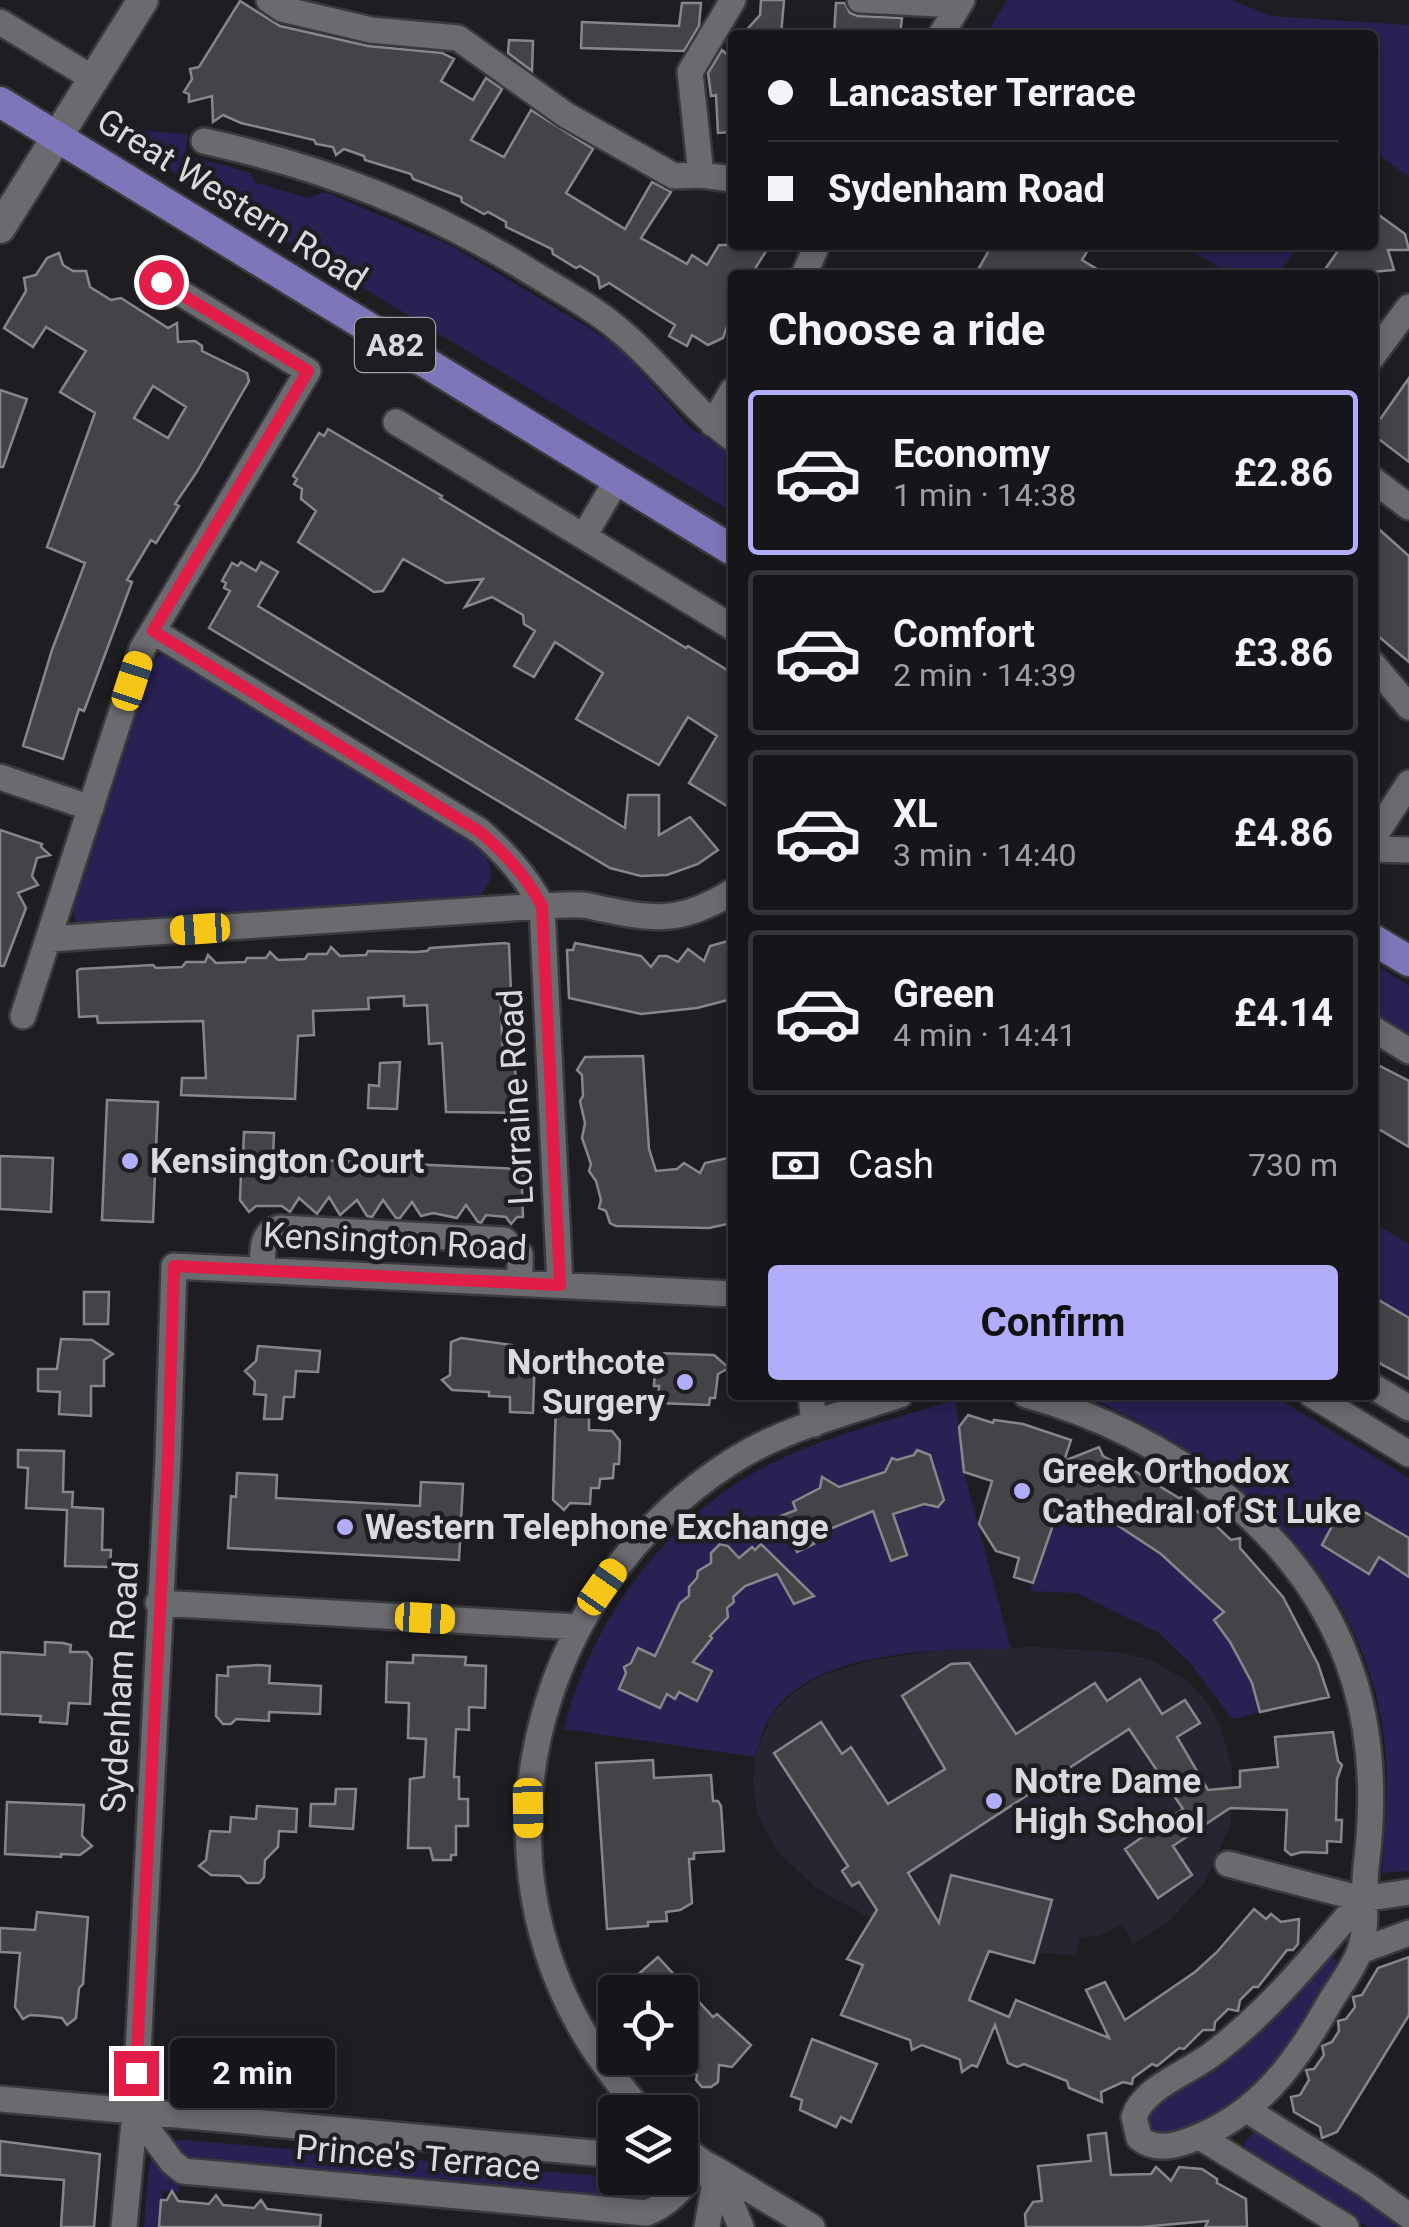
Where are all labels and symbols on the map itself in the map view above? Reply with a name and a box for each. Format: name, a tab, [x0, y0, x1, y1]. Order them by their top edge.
street label: Great Western Road	[90, 100, 374, 300]
route start	[139, 260, 184, 305]
road number: A82	[355, 318, 435, 372]
car	[108, 648, 156, 714]
car	[169, 912, 231, 946]
street label: Lorraine Road	[490, 988, 542, 1206]
place label: Kensington Court	[150, 1141, 425, 1182]
marker: Kensington Court	[119, 1150, 141, 1172]
street label: Kensington Road	[262, 1215, 528, 1269]
place label: Northcote Surgery	[507, 1342, 665, 1423]
marker: Northcote Surgery	[674, 1371, 696, 1393]
place label: Greek Orthodox Cathedral of St Luke	[1042, 1451, 1361, 1532]
marker: Greek Orthodox Cathedral of St Luke	[1011, 1480, 1033, 1502]
place label: Western Telephone Exchange	[365, 1507, 829, 1548]
marker: Western Telephone Exchange	[334, 1516, 356, 1538]
car	[573, 1554, 631, 1620]
street label: Sydenham Road	[93, 1560, 147, 1814]
car	[394, 1601, 456, 1635]
place label: Notre Dame High School	[1014, 1761, 1204, 1842]
car	[512, 1778, 544, 1838]
marker: Notre Dame High School	[983, 1790, 1005, 1812]
callout: 2 min	[171, 2038, 336, 2108]
route end	[114, 2051, 159, 2096]
street label: Prince's Terrace	[294, 2127, 542, 2189]

